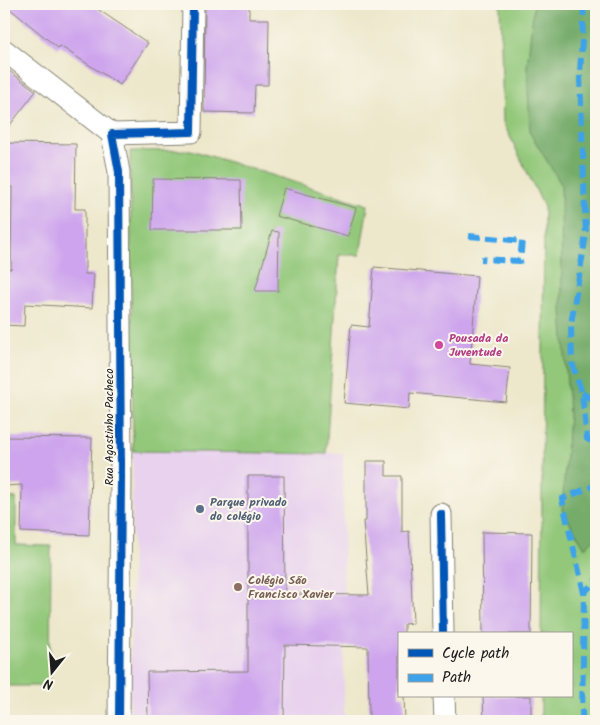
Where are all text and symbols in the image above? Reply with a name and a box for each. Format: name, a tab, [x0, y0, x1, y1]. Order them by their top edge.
place label: Pousada da Juventude	[449, 329, 508, 362]
marker: Pousada da Juventude	[433, 339, 445, 351]
street label: Rua Agostinho Pacheco	[100, 368, 119, 486]
place label: Parque privado do colégio	[210, 493, 287, 526]
marker: Parque privado do colégio	[194, 503, 206, 515]
place label: Colégio São Francisco Xavier	[248, 571, 334, 604]
marker: Colégio São Francisco Xavier	[232, 581, 244, 593]
legend	[398, 632, 572, 698]
text: Cycle path	[442, 642, 509, 666]
north arrow	[28, 648, 78, 698]
text: Path	[442, 666, 471, 690]
text: N	[41, 672, 56, 695]

